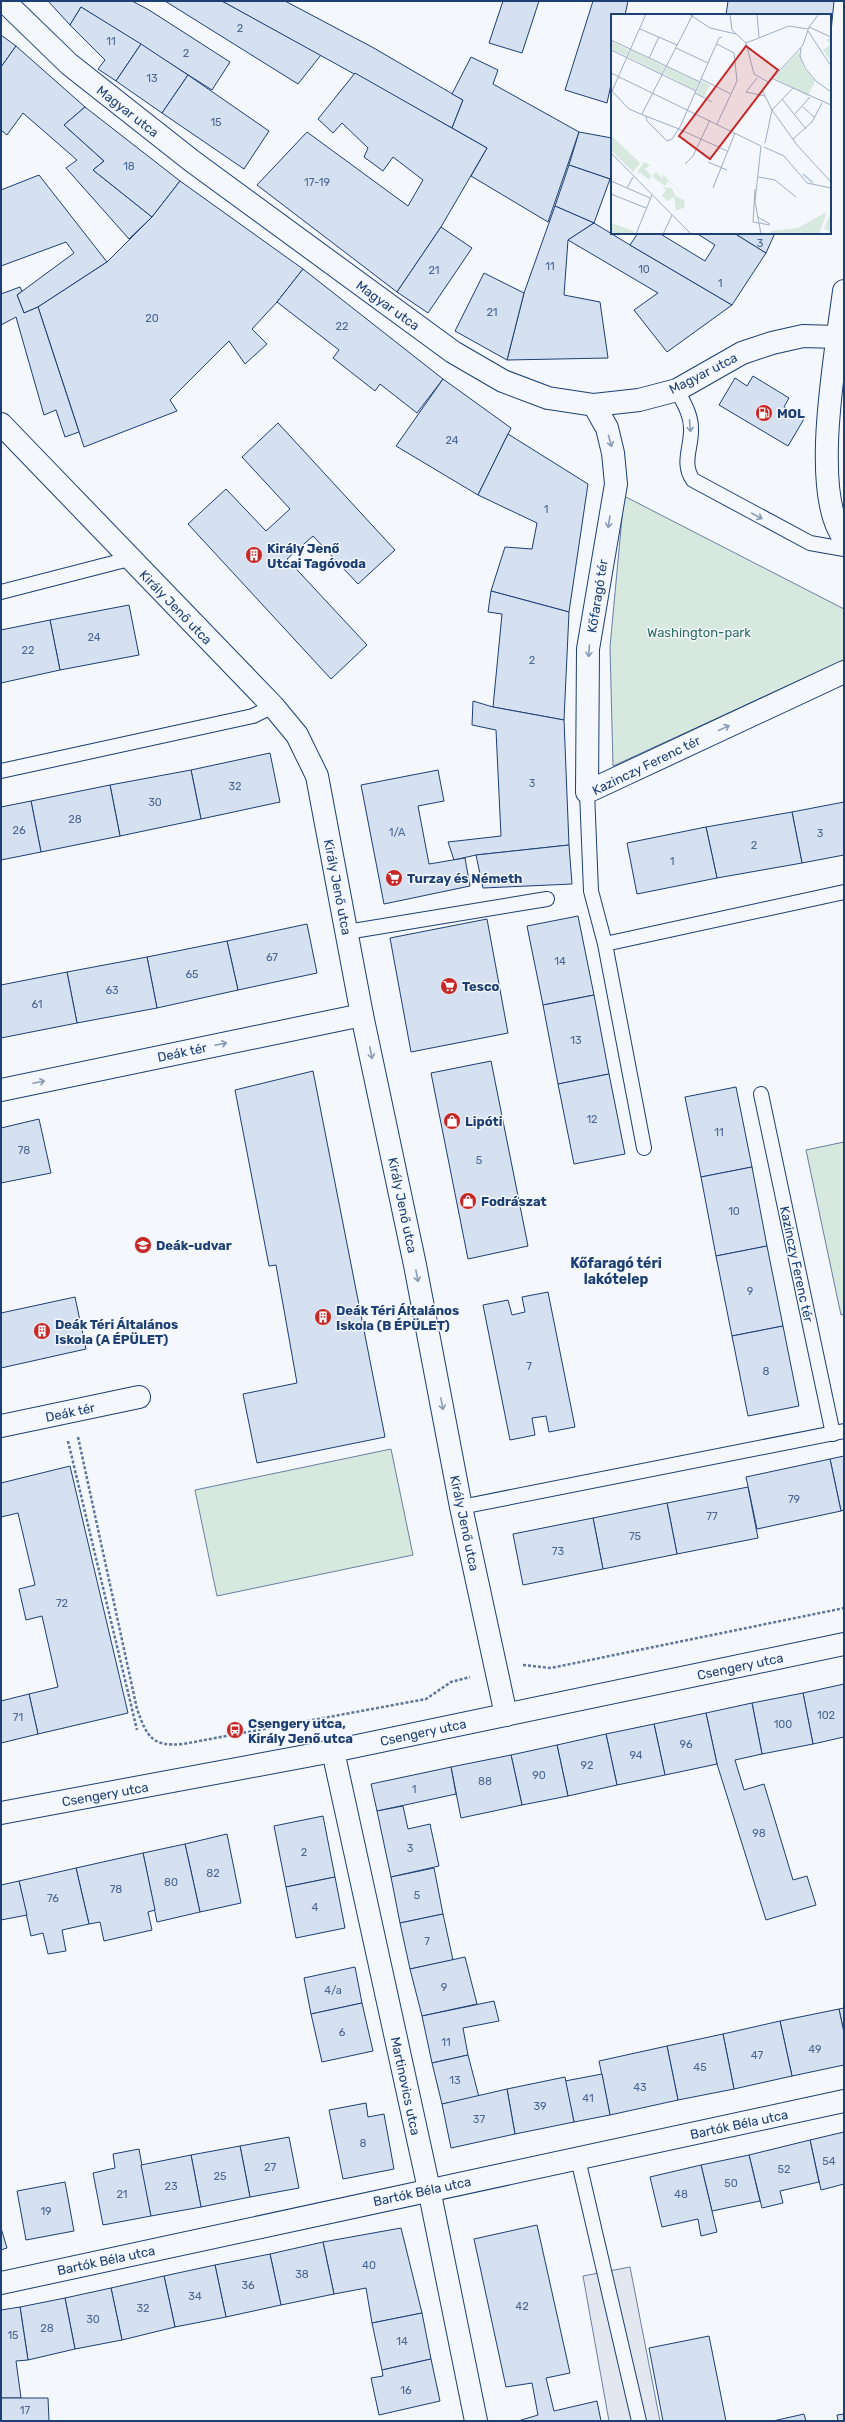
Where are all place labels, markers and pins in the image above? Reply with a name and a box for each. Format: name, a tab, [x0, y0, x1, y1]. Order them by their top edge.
fuel station icon: MOL	[754, 403, 774, 423]
place label: MOL	[777, 406, 805, 421]
place label: Király Jenő Utcai Tagóvoda	[267, 541, 366, 571]
building icon: Király Jenő Utcai Tagóvoda	[244, 545, 264, 565]
supermarket icon: Turzay és Németh	[384, 868, 404, 888]
place label: Turzay és Németh	[407, 871, 523, 886]
supermarket icon: Tesco	[439, 976, 459, 996]
place label: Tesco	[462, 979, 500, 994]
shop icon: Lipóti	[442, 1111, 462, 1131]
place label: Lipóti	[465, 1114, 502, 1129]
shop icon: Fodrászat	[458, 1191, 478, 1211]
place label: Fodrászat	[481, 1194, 547, 1209]
school or university icon: Deák-udvar	[133, 1235, 153, 1255]
place label: Deák-udvar	[156, 1238, 232, 1253]
place label: Deák Téri Általános Iskola (B ÉPÜLET)	[336, 1303, 459, 1333]
building icon: Deák Téri Általános Iskola (B ÉPÜLET)	[313, 1307, 333, 1327]
place label: Deák Téri Általános Iskola (A ÉPÜLET)	[55, 1317, 178, 1347]
building icon: Deák Téri Általános Iskola (A ÉPÜLET)	[32, 1321, 52, 1341]
place label: Csengery utca, Király Jenő utca	[248, 1716, 353, 1746]
bus stop icon: Csengery utca, Király Jenő utca	[225, 1720, 245, 1740]

